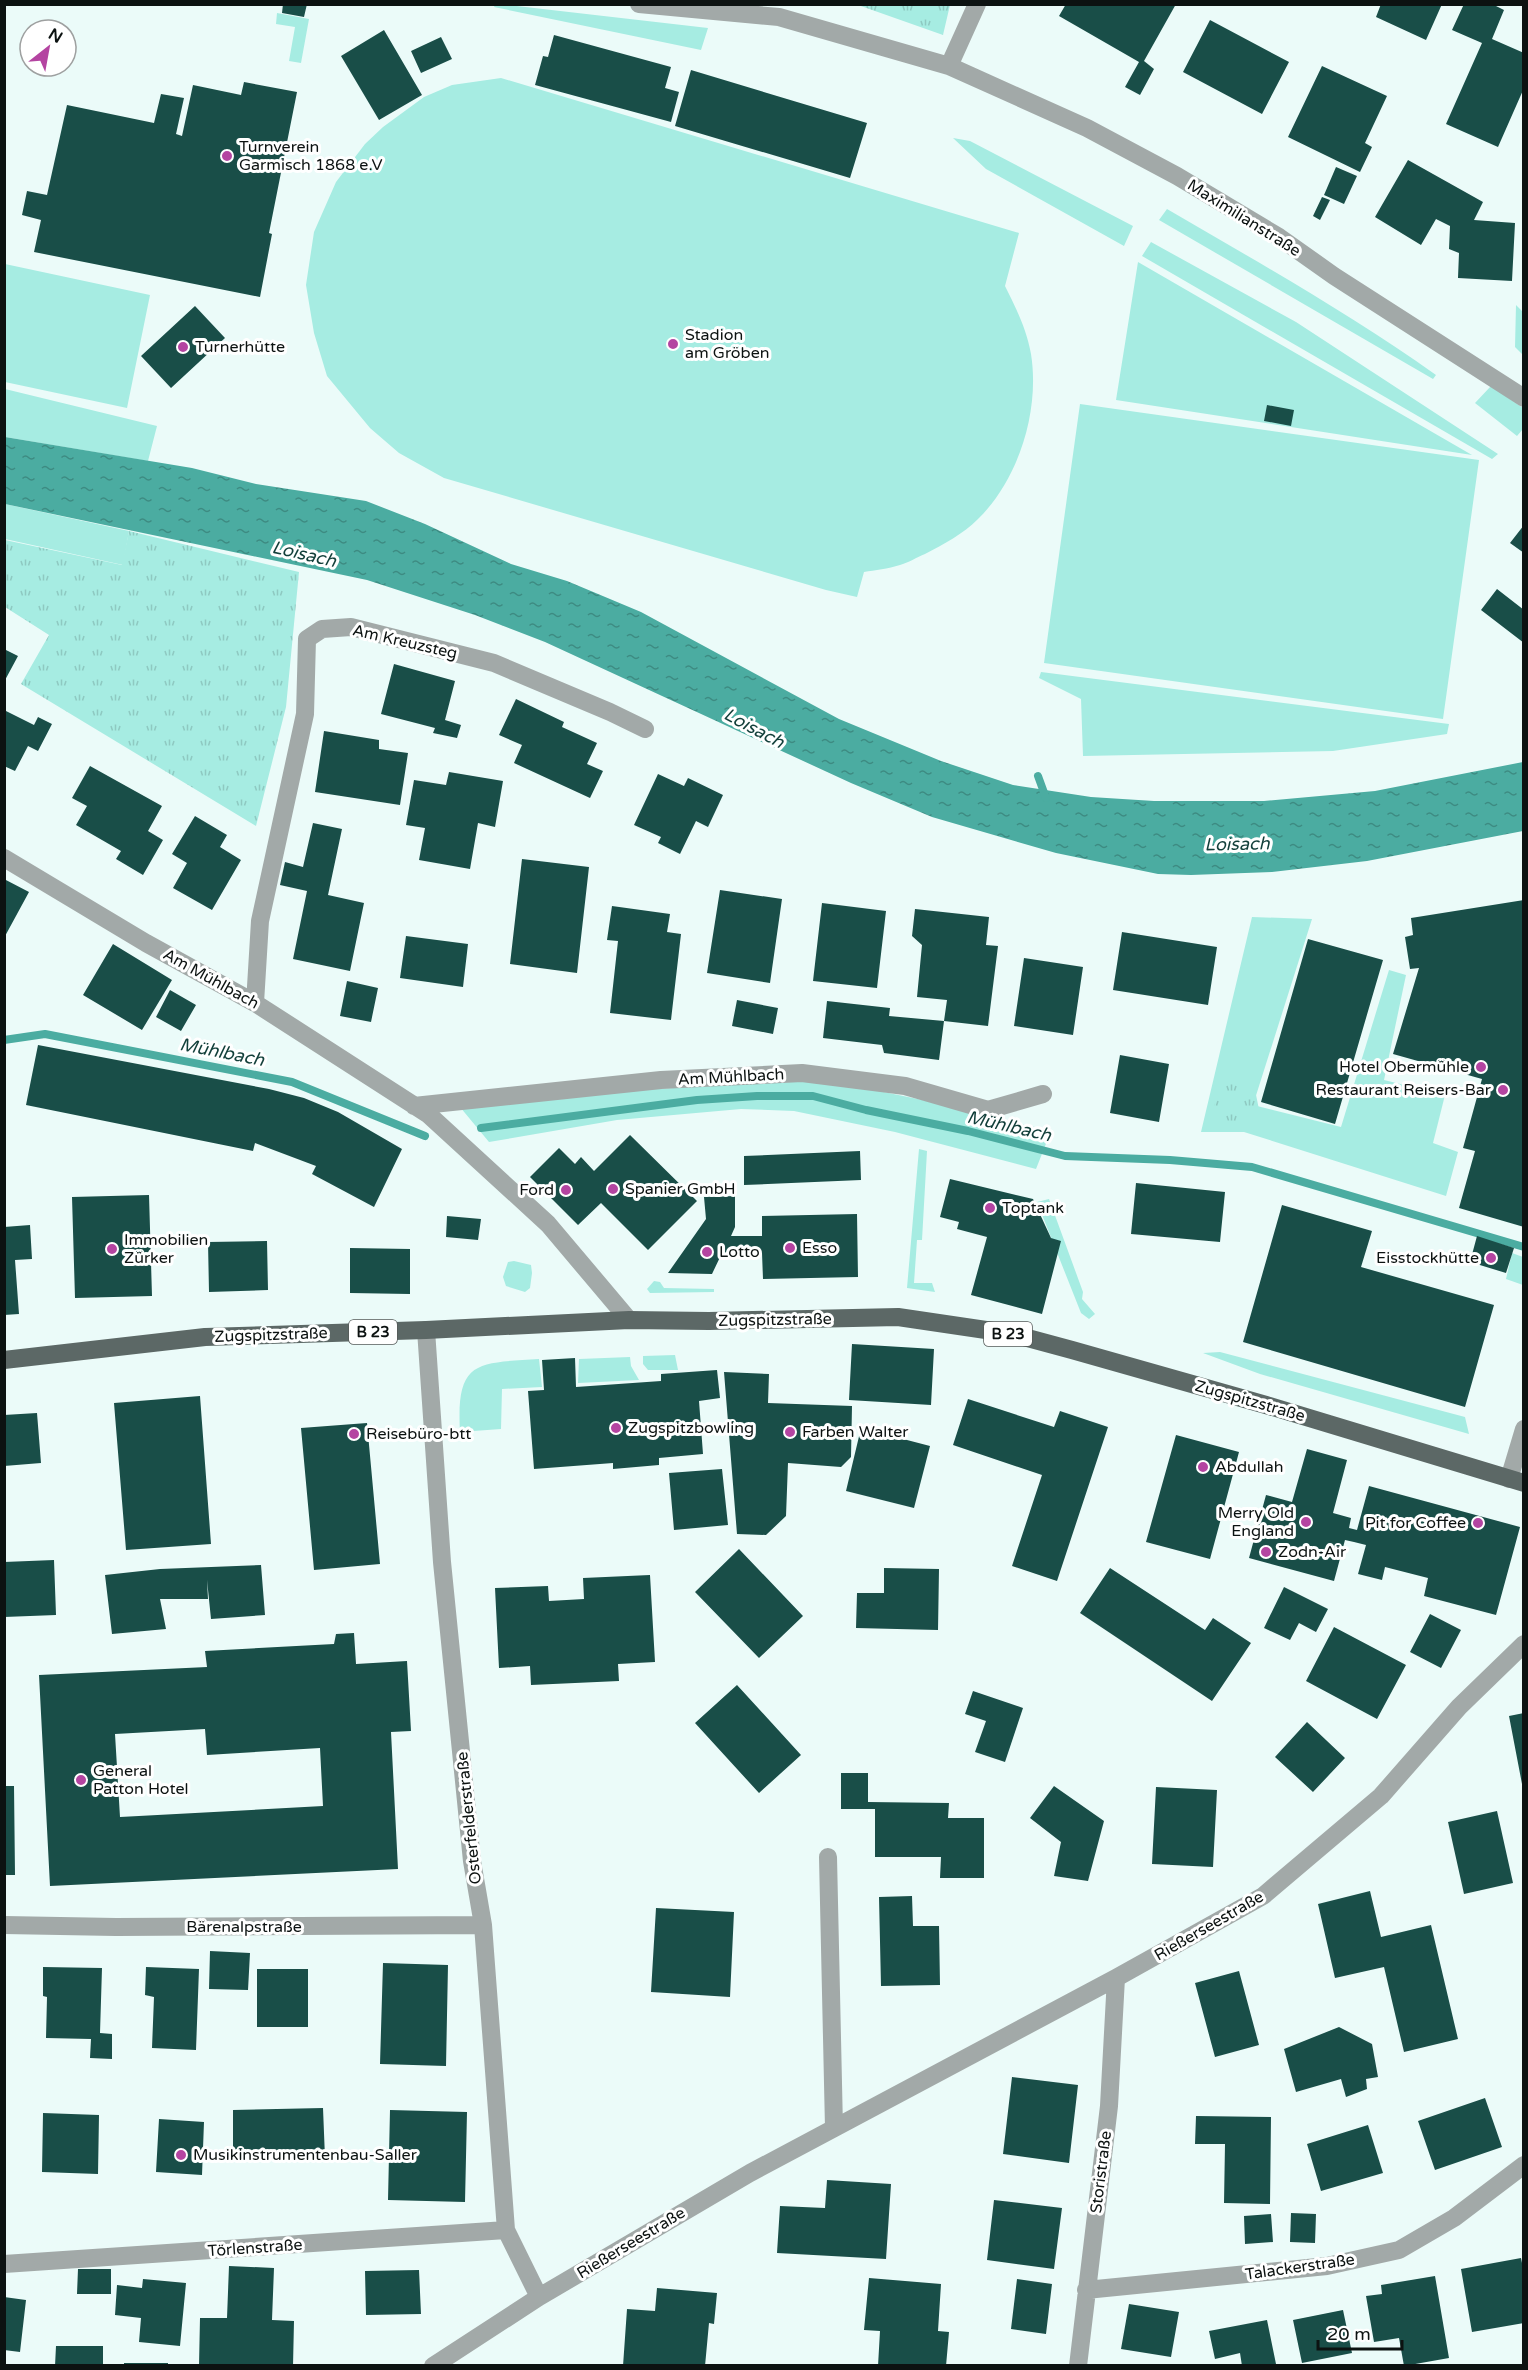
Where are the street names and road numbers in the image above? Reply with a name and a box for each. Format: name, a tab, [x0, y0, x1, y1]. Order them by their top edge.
street label: Maximilianstraße	[1184, 175, 1304, 261]
street label: Am Kreuzsteg	[351, 620, 459, 664]
street label: Am Mühlbach	[159, 944, 263, 1014]
street label: Am Mühlbach	[677, 1064, 785, 1090]
street label: Zugspitzstraße	[718, 1309, 832, 1331]
road number: B 23	[349, 1320, 397, 1344]
road number: B 23	[984, 1322, 1032, 1346]
street label: Zugspitzstraße	[214, 1323, 328, 1347]
street label: Zugspitzstraße	[1193, 1376, 1307, 1426]
street label: Osterfelderstraße	[452, 1751, 486, 1885]
street label: Rießerseestraße	[1151, 1887, 1267, 1965]
street label: Bärenalpstraße	[186, 1917, 302, 1937]
street label: Storistraße	[1086, 2130, 1116, 2214]
street label: Rießerseestraße	[573, 2203, 689, 2283]
street label: Törlenstraße	[207, 2235, 303, 2261]
street label: Talackerstraße	[1244, 2249, 1356, 2285]

